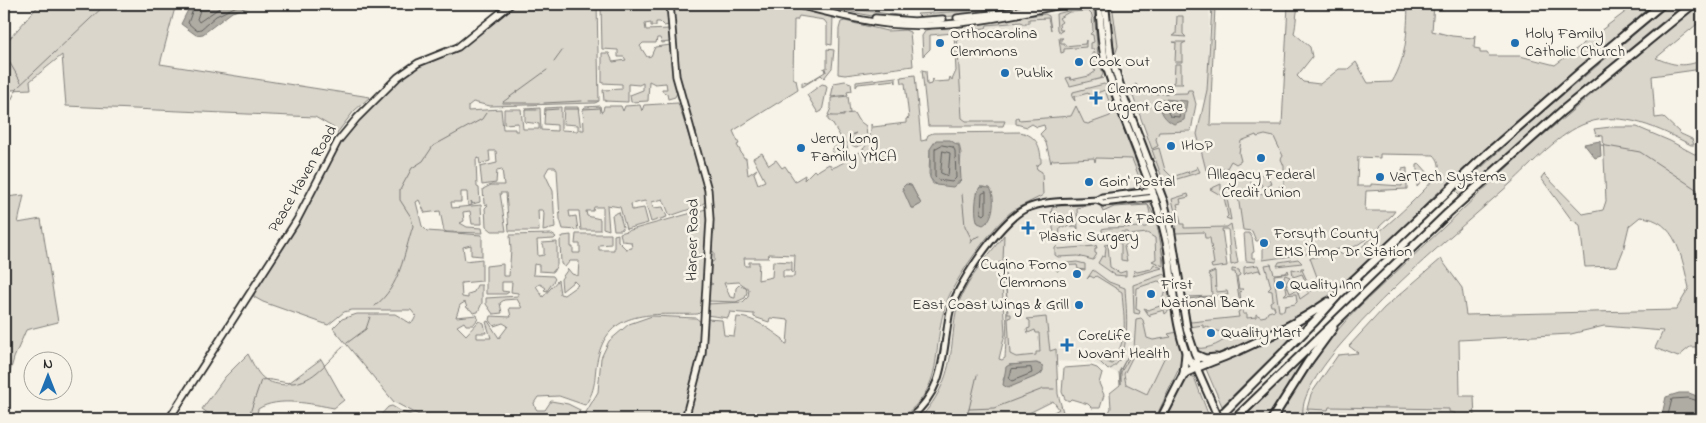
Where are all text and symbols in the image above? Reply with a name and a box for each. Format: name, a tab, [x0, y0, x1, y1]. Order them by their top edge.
place label: Orthocarolina Clemmons	[950, 22, 1037, 64]
place label: Holy Family Catholic Church	[1525, 22, 1625, 64]
marker: Orthocarolina Clemmons	[934, 37, 946, 49]
marker: Holy Family Catholic Church	[1509, 37, 1521, 49]
place label: Cook Out	[1089, 50, 1151, 74]
marker: Cook Out	[1073, 56, 1085, 68]
place label: Publix	[1015, 61, 1053, 85]
marker: Publix	[999, 67, 1011, 79]
place label: Clemmons Urgent Care	[1107, 77, 1184, 119]
marker: Clemmons Urgent Care	[1089, 91, 1103, 105]
street label: Peace Haven Road	[262, 121, 344, 237]
place label: Jerry Long Family YMCA	[810, 127, 897, 169]
place label: IHOP	[1181, 134, 1214, 158]
marker: IHOP	[1165, 140, 1177, 152]
marker: Jerry Long Family YMCA	[795, 142, 807, 154]
marker: Allegacy Federal Credit Union	[1255, 152, 1267, 164]
place label: Allegacy Federal Credit Union	[1207, 163, 1315, 205]
place label: VarTech Systems	[1389, 165, 1507, 189]
place label: Goin' Postal	[1099, 170, 1176, 194]
marker: VarTech Systems	[1374, 171, 1386, 183]
marker: Goin' Postal	[1083, 176, 1095, 188]
street label: Harper Road	[680, 199, 706, 281]
place label: Triad Ocular & Facial Plastic Surgery	[1039, 207, 1177, 249]
marker: Triad Ocular & Facial Plastic Surgery	[1021, 221, 1035, 235]
place label: Forsyth County EMS Amp Dr Station	[1273, 222, 1412, 264]
marker: Forsyth County EMS Amp Dr Station	[1258, 237, 1270, 249]
place label: Cugino Forno Clemmons	[980, 253, 1067, 295]
marker: Cugino Forno Clemmons	[1071, 268, 1083, 280]
place label: First National Bank	[1160, 273, 1256, 315]
place label: Quality Inn	[1290, 273, 1362, 297]
marker: Quality Inn	[1274, 279, 1286, 291]
marker: First National Bank	[1145, 288, 1157, 300]
place label: East Coast Wings & Grill	[912, 293, 1069, 317]
marker: East Coast Wings & Grill	[1073, 299, 1085, 311]
place label: Quality Mart	[1221, 321, 1302, 345]
place label: CoreLife Novant Health	[1078, 324, 1170, 366]
marker: Quality Mart	[1205, 327, 1217, 339]
marker: CoreLife Novant Health	[1060, 338, 1074, 352]
north arrow	[22, 350, 72, 400]
text: N	[43, 354, 53, 375]

